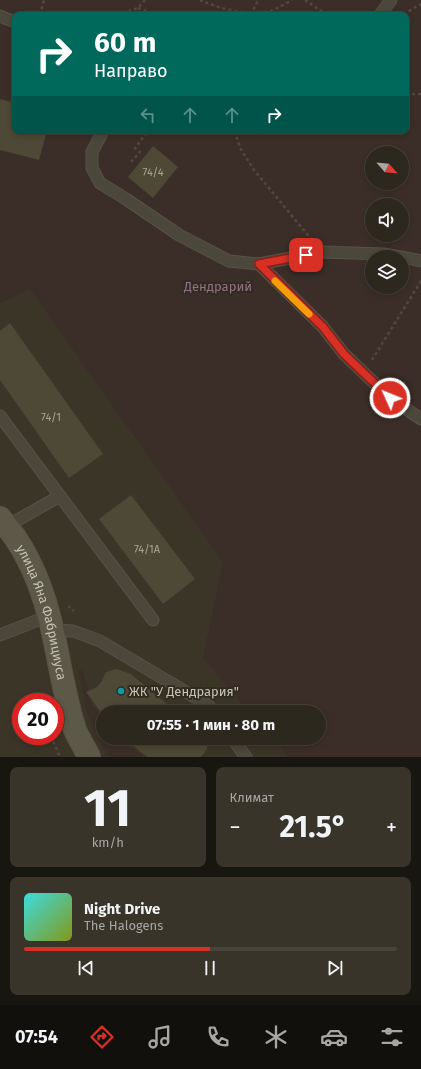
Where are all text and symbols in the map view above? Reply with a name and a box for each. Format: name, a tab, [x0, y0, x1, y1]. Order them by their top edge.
text: 60 m	[94, 26, 156, 59]
icon: right	[28, 28, 80, 80]
text: Направо	[94, 60, 168, 82]
icon: left	[137, 104, 159, 126]
icon: ahead	[179, 104, 201, 126]
icon: ahead	[221, 104, 243, 126]
icon: right	[263, 104, 285, 126]
north arrow	[365, 146, 409, 190]
map controls	[365, 146, 409, 294]
house number: 74/4	[142, 166, 164, 179]
button: sound	[365, 198, 409, 242]
pin	[289, 238, 323, 272]
icon: arrive	[295, 244, 317, 266]
button: layers	[365, 250, 409, 294]
park label: Дендрарий	[183, 279, 252, 294]
position arrow	[369, 377, 411, 419]
house number: 74/1	[41, 411, 61, 424]
street label: улица Яна Фабрициуса	[13, 542, 69, 681]
house number: 74/1А	[134, 543, 161, 556]
place label: ЖК "У Дендрария"	[129, 684, 239, 699]
marker: ЖК "У Дендрария"	[116, 686, 126, 696]
speed limit sign: 20	[12, 693, 64, 745]
text: 07:55 · 1 мин · 80 m	[147, 716, 275, 734]
text: 11	[84, 777, 131, 840]
text: Климат	[230, 790, 274, 805]
text: 21.5°	[279, 809, 347, 845]
text: −	[230, 814, 241, 841]
text: +	[386, 814, 397, 841]
text: km/h	[92, 835, 124, 850]
text: Night Drive	[84, 900, 160, 918]
text: The Halogens	[84, 918, 163, 933]
icon: previous	[75, 957, 97, 979]
icon: pause	[199, 957, 221, 979]
icon: next	[324, 957, 346, 979]
icon: directions	[88, 1023, 116, 1051]
icon: music	[146, 1023, 174, 1051]
icon: phone	[204, 1023, 232, 1051]
icon: climate	[262, 1023, 290, 1051]
icon: car	[320, 1023, 348, 1051]
icon: filters	[378, 1023, 406, 1051]
text: 07:54	[15, 1026, 58, 1048]

